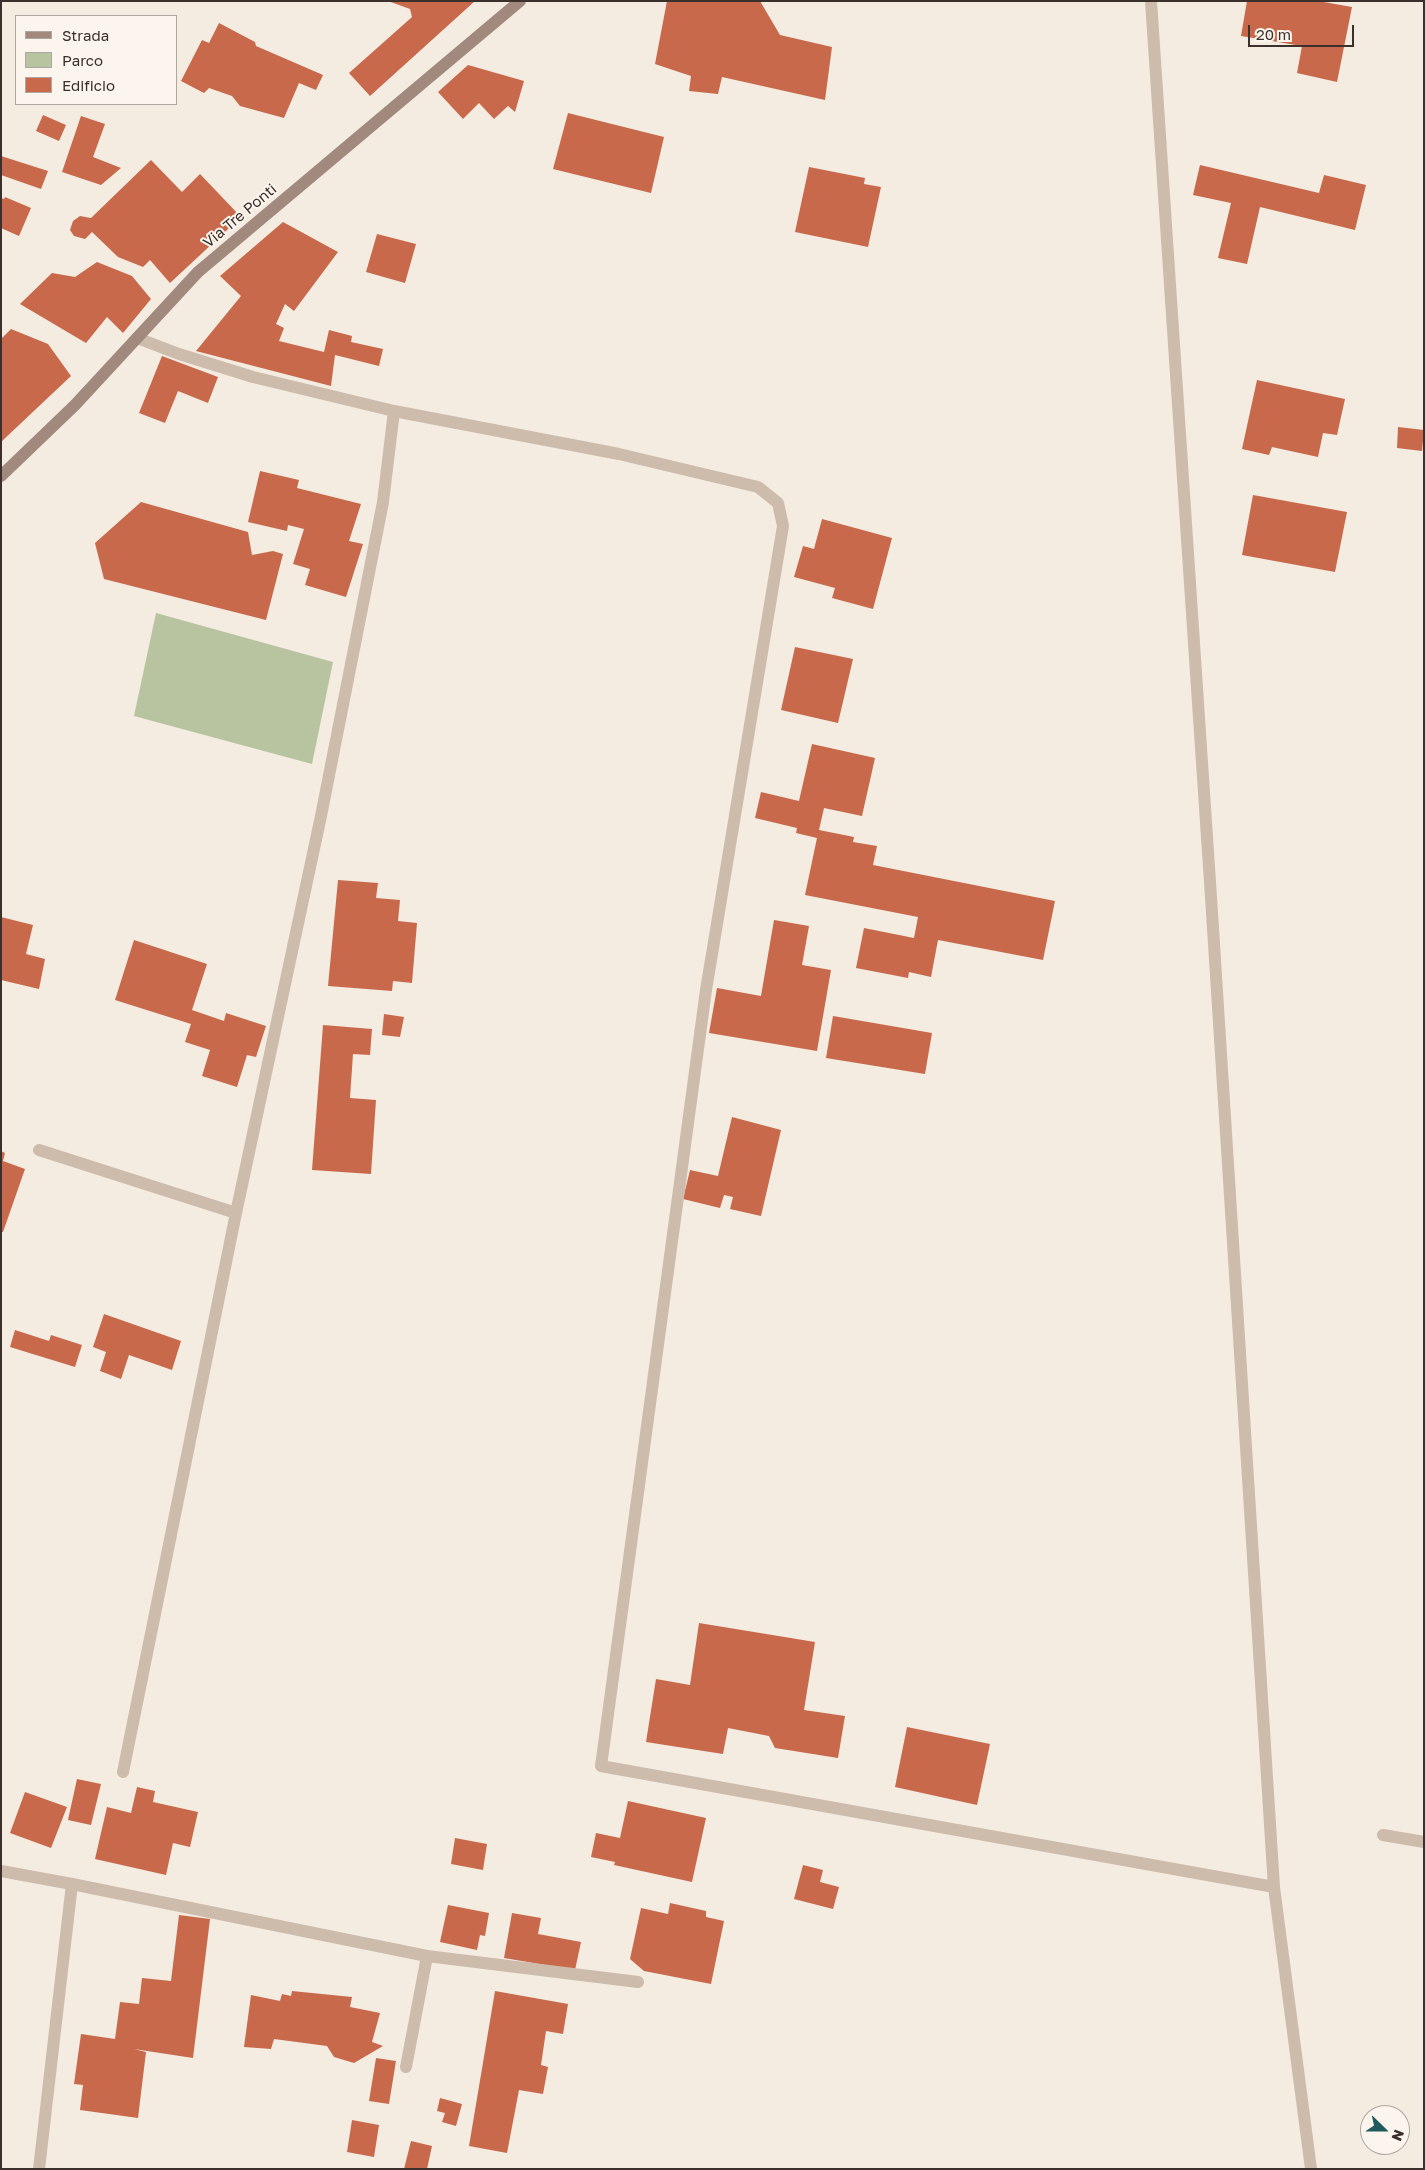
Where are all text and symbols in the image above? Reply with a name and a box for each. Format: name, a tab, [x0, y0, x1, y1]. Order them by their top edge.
legend	[15, 15, 178, 105]
scale bar	[1250, 15, 1356, 47]
text: 20 m	[1256, 25, 1291, 43]
text: Strada	[62, 26, 109, 44]
text: Parco	[62, 51, 103, 69]
text: Edificio	[62, 76, 115, 94]
street label: Via Tre Ponti	[200, 180, 280, 252]
north arrow	[1360, 2105, 1410, 2155]
text: N	[1389, 2127, 1408, 2144]

